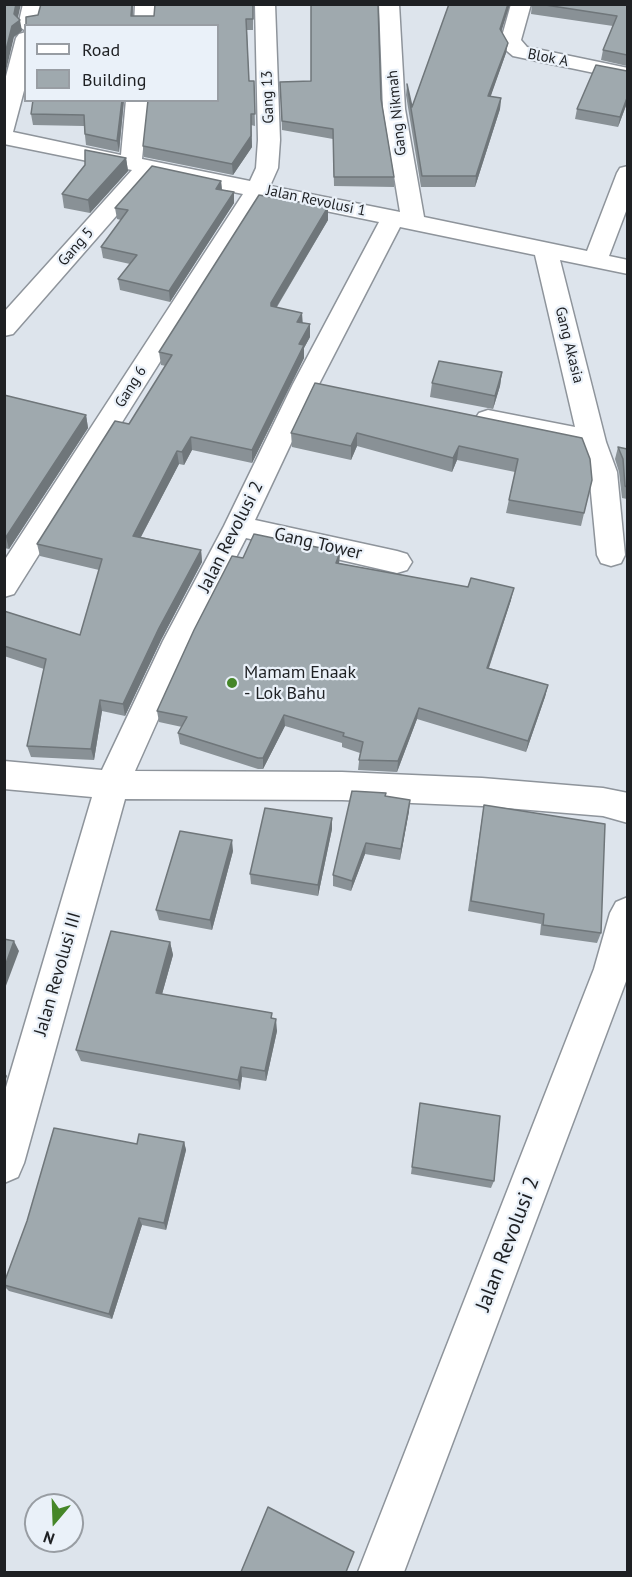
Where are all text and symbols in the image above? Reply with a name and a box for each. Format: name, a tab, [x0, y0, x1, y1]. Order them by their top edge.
legend	[24, 24, 219, 102]
text: Road	[82, 38, 120, 61]
street label: Blok A	[526, 45, 570, 71]
text: Building	[82, 68, 146, 91]
street label: Gang Nikmah	[384, 69, 410, 157]
street label: Gang 13	[258, 70, 278, 124]
street label: Jalan Revolusi 1	[265, 182, 367, 220]
street label: Gang 5	[54, 224, 98, 270]
street label: Gang Akasia	[551, 305, 587, 385]
street label: Gang 6	[111, 363, 151, 411]
street label: Jalan Revolusi 2	[194, 478, 268, 596]
street label: Gang Tower	[272, 523, 364, 565]
place label: Mamam Enaak - Lok Bahu	[244, 662, 356, 704]
marker: Mamam Enaak - Lok Bahu	[225, 676, 239, 690]
street label: Jalan Revolusi III	[30, 910, 86, 1038]
street label: Jalan Revolusi 2	[471, 1173, 545, 1315]
north arrow	[24, 1493, 84, 1553]
text: N	[41, 1527, 57, 1549]

